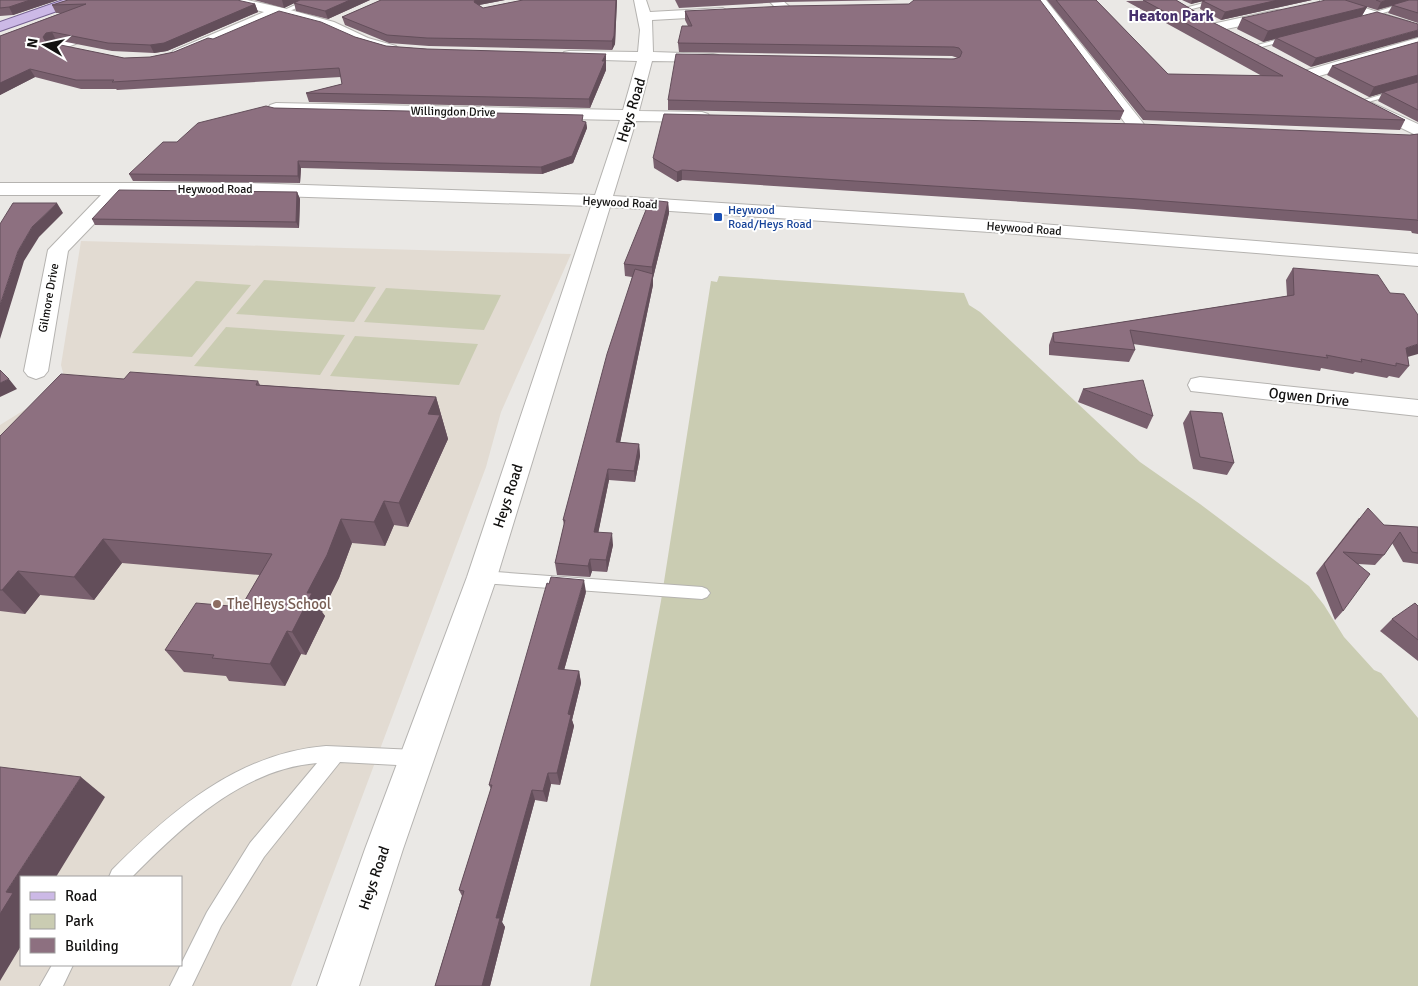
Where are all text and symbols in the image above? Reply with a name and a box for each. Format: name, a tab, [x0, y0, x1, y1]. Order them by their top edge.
district label: Heaton Park	[1128, 6, 1214, 26]
north arrow	[20, 20, 70, 70]
text: N	[23, 37, 42, 49]
street label: Heys Road	[613, 76, 649, 144]
street label: Willingdon Drive	[410, 104, 496, 120]
street label: Heywood Road	[177, 182, 253, 197]
street label: Heywood Road	[582, 194, 658, 212]
place label: Heywood Road/Heys Road	[728, 203, 812, 232]
marker: Heywood Road/Heys Road	[712, 211, 724, 223]
street label: Heywood Road	[986, 219, 1062, 239]
street label: Gilmore Drive	[36, 262, 62, 334]
street label: Ogwen Drive	[1268, 384, 1350, 410]
street label: Heys Road	[489, 462, 527, 530]
place label: The Heys School	[227, 595, 331, 613]
marker: The Heys School	[211, 598, 223, 610]
street label: Heys Road	[355, 844, 393, 912]
legend	[20, 876, 182, 966]
text: Road	[65, 887, 97, 905]
text: Park	[65, 912, 94, 930]
text: Building	[65, 937, 119, 955]

